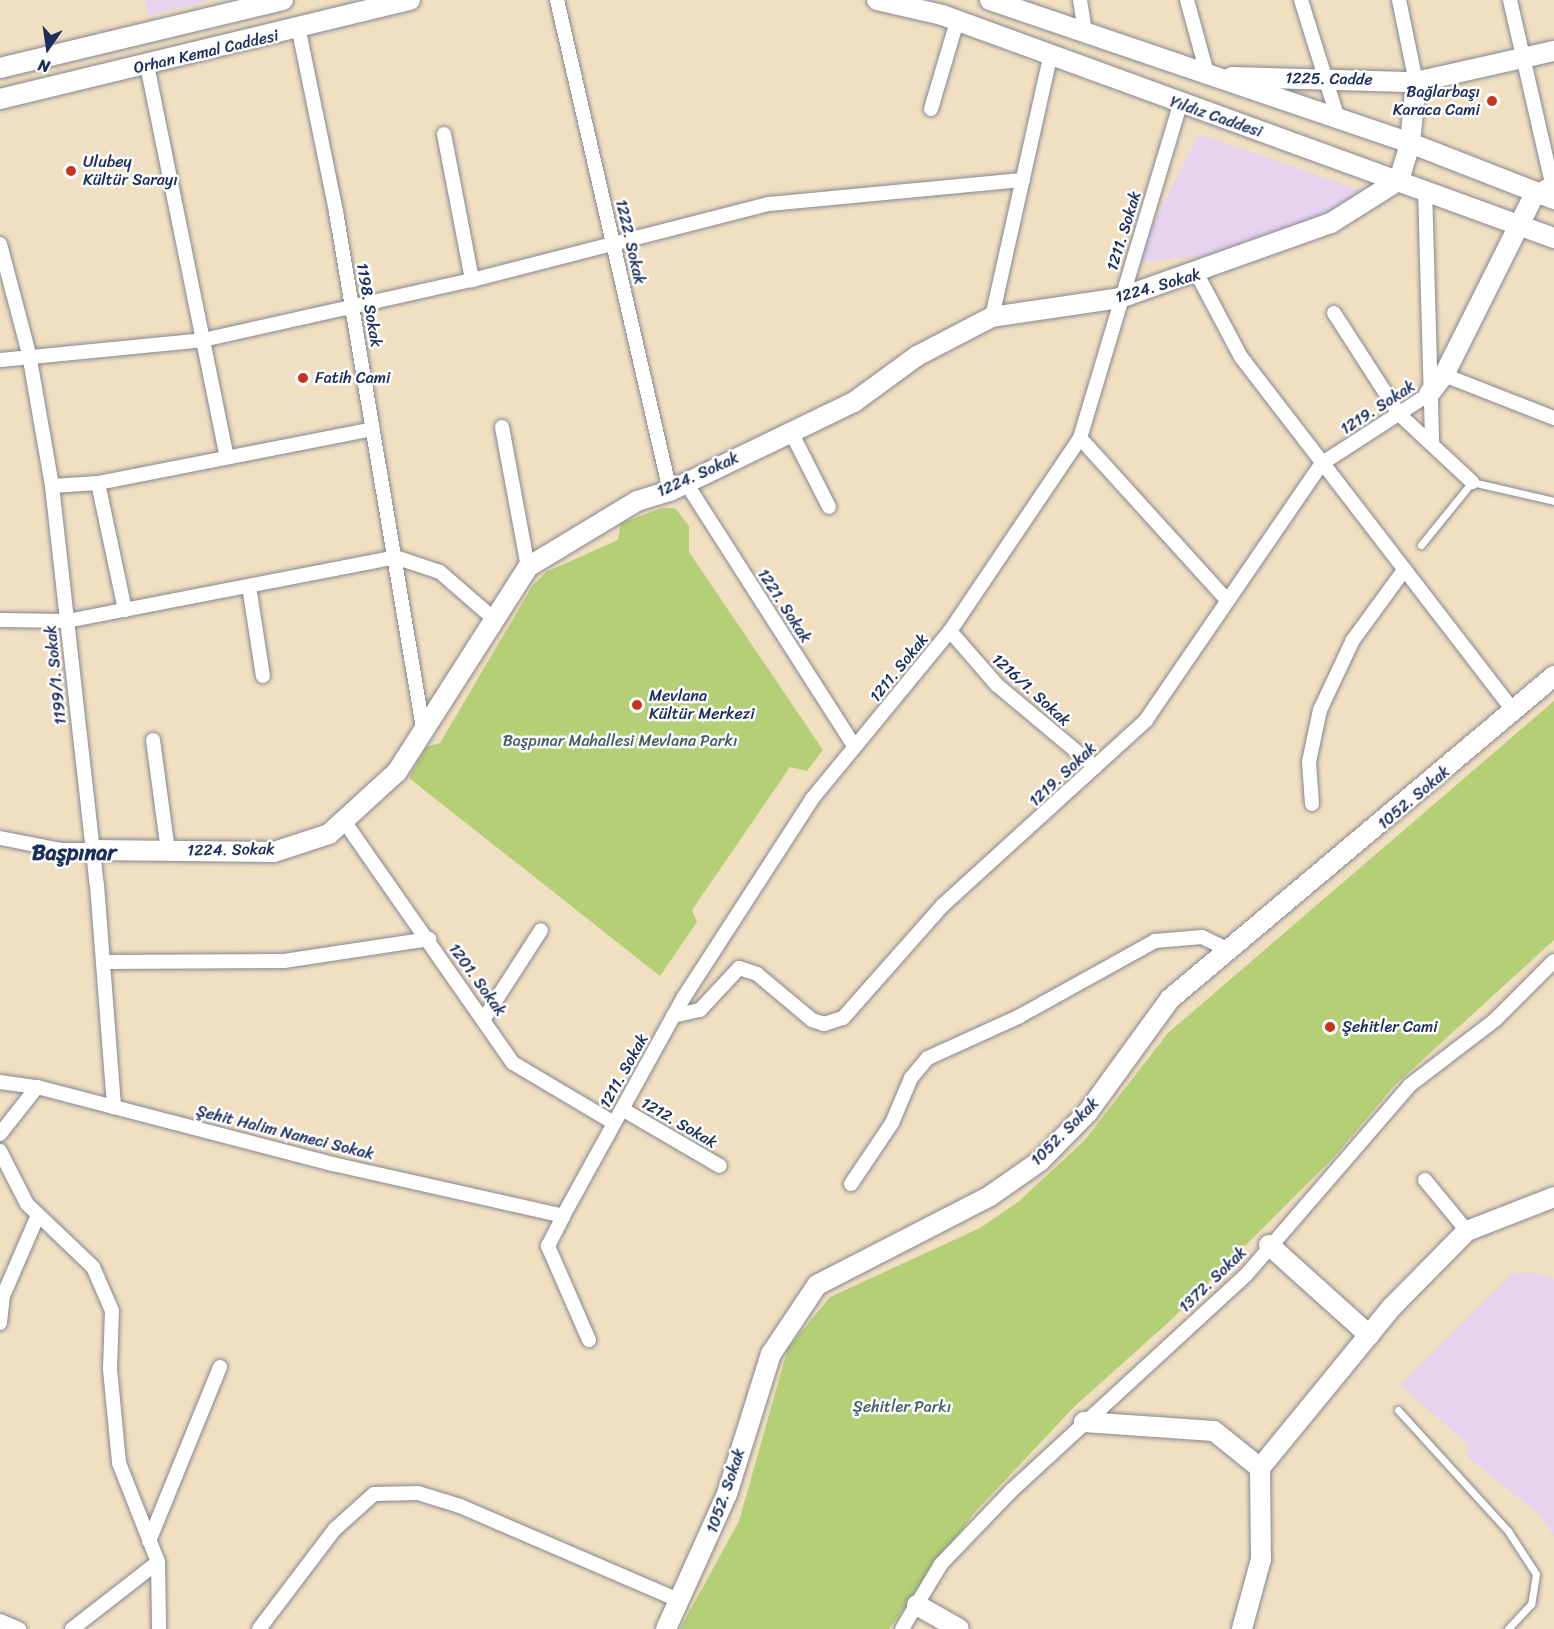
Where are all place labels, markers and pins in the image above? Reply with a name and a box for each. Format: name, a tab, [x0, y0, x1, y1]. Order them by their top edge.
place label: Bağlarbaşı Karaca Cami	[1393, 82, 1480, 120]
marker: Bağlarbaşı Karaca Cami	[1485, 94, 1499, 108]
place label: Ulubey Kültür Sarayı	[83, 152, 178, 190]
marker: Ulubey Kültür Sarayı	[64, 164, 78, 178]
place label: Fatih Cami	[315, 368, 390, 388]
marker: Fatih Cami	[296, 371, 310, 385]
place label: Mevlana Kültür Merkezi	[649, 686, 755, 724]
marker: Mevlana Kültür Merkezi	[630, 698, 644, 712]
place label: Şehitler Cami	[1342, 1017, 1438, 1037]
marker: Şehitler Cami	[1323, 1020, 1337, 1034]

